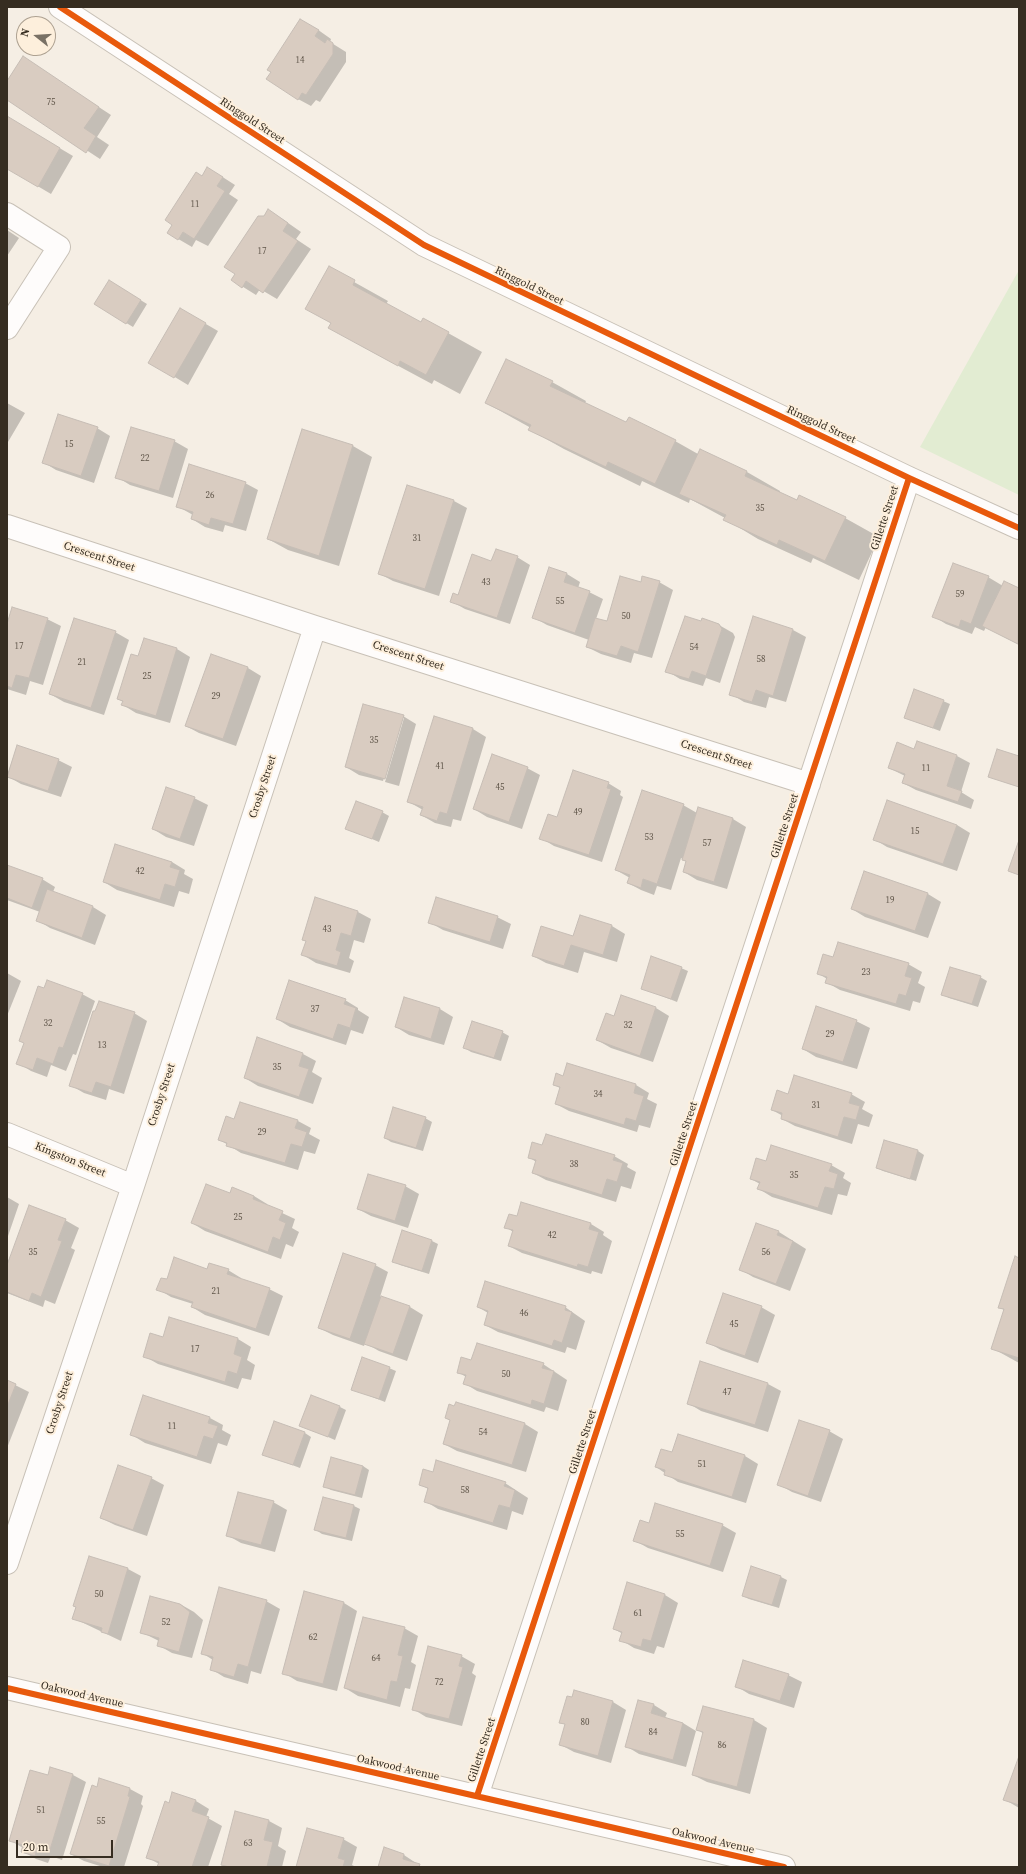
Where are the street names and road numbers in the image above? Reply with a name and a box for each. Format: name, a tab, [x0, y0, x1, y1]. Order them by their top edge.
street label: Ringgold Street	[217, 95, 287, 147]
street label: Ringgold Street	[493, 264, 565, 308]
street label: Ringgold Street	[784, 403, 858, 447]
street label: Gillette Street	[868, 484, 902, 552]
street label: Crescent Street	[62, 539, 136, 575]
street label: Crescent Street	[371, 638, 445, 674]
street label: Crescent Street	[679, 737, 753, 773]
street label: Crosby Street	[247, 754, 279, 820]
street label: Gillette Street	[768, 792, 802, 860]
street label: Crosby Street	[146, 1062, 178, 1128]
street label: Gillette Street	[667, 1100, 701, 1168]
street label: Kingston Street	[33, 1140, 107, 1180]
street label: Crosby Street	[44, 1370, 76, 1436]
street label: Gillette Street	[566, 1408, 600, 1476]
street label: Oakwood Avenue	[39, 1679, 125, 1711]
street label: Gillette Street	[465, 1716, 499, 1784]
street label: Oakwood Avenue	[355, 1752, 441, 1784]
street label: Oakwood Avenue	[670, 1825, 756, 1857]

